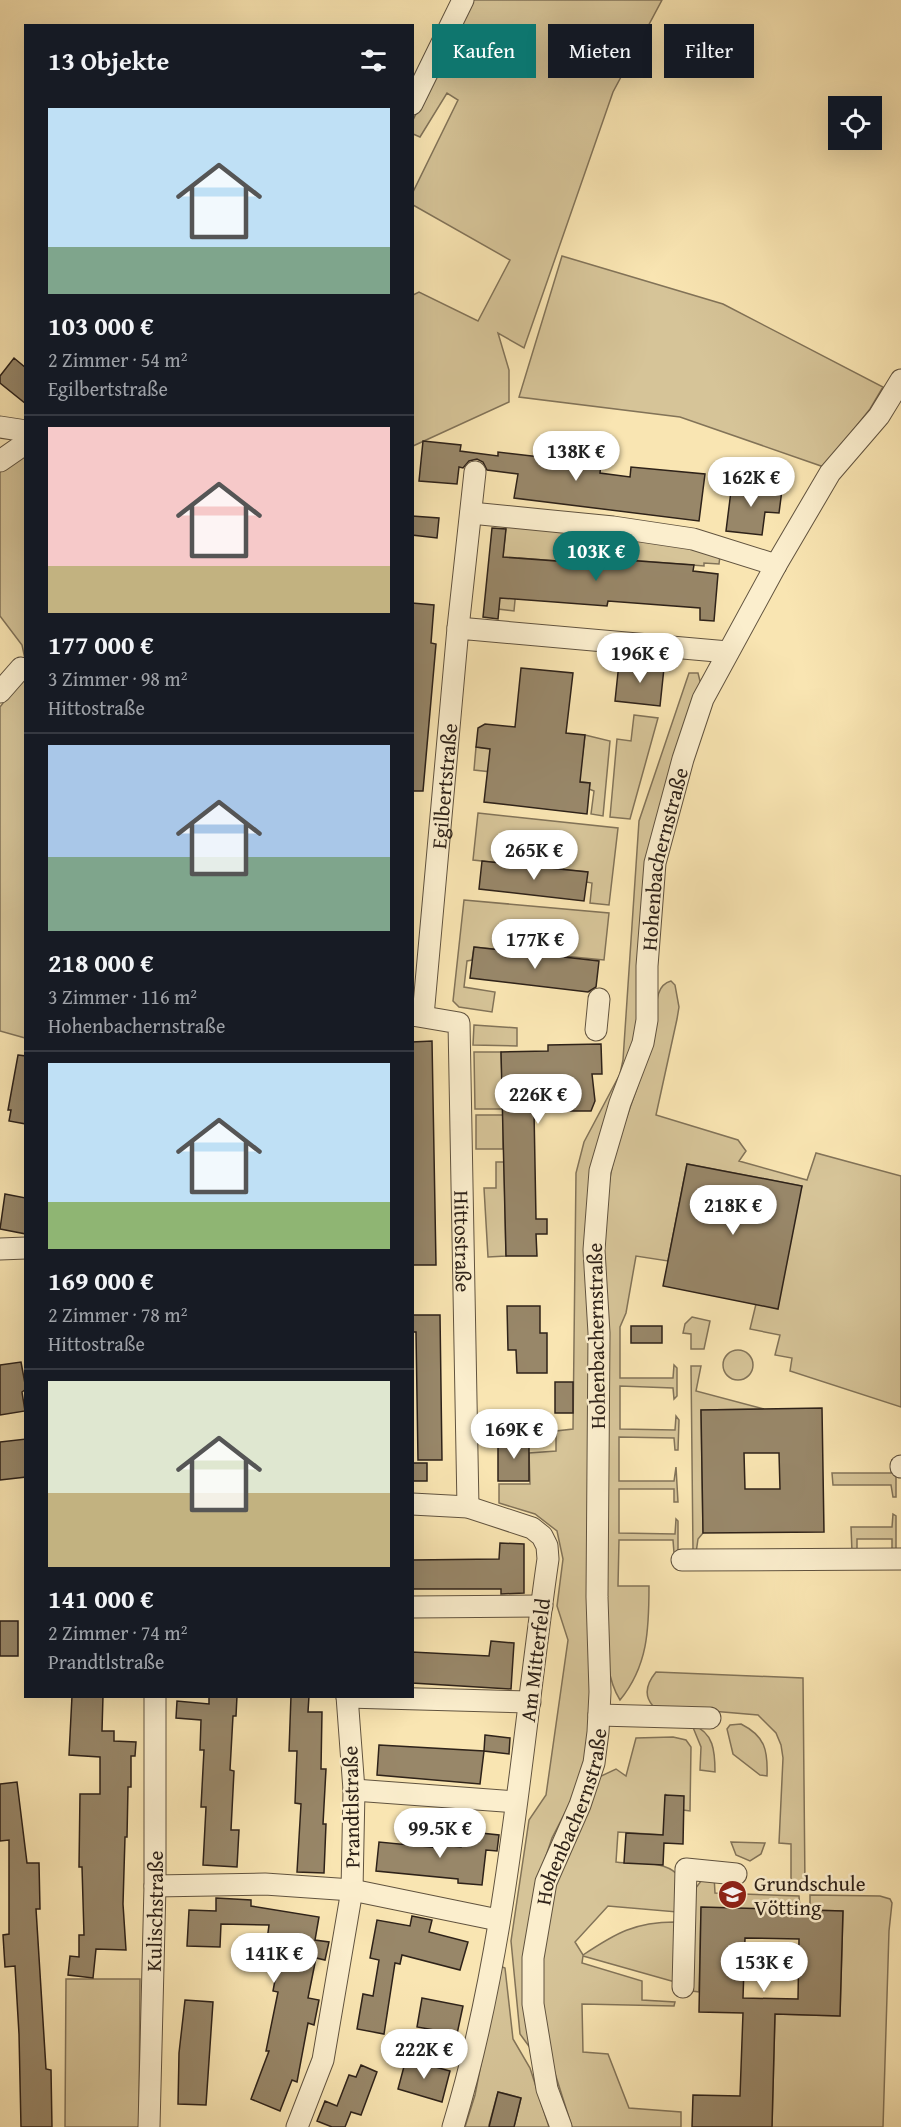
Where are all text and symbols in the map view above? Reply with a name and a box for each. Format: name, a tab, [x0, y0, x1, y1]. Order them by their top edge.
chip: Kaufen	[432, 24, 536, 78]
chip: Mieten	[548, 24, 652, 78]
chip: Filter	[664, 24, 754, 78]
text: 13 Objekte	[48, 41, 169, 80]
icon: filters	[357, 44, 390, 77]
map controls	[828, 96, 882, 150]
button: locate	[828, 96, 882, 150]
icon: home	[165, 147, 273, 255]
text: 103 000 €	[48, 306, 154, 345]
text: 2 Zimmer · 54 m²	[48, 345, 187, 374]
text: Egilbertstraße	[48, 374, 168, 403]
pin: 138K €	[527, 431, 625, 482]
text: 138K €	[547, 436, 605, 465]
pin: 162K €	[702, 457, 800, 508]
text: 162K €	[722, 462, 780, 491]
icon: home	[165, 466, 273, 574]
pin: 103K €	[547, 531, 645, 582]
text: 103K €	[567, 536, 625, 565]
text: 177 000 €	[48, 625, 154, 664]
pin: 196K €	[591, 633, 689, 684]
text: 196K €	[611, 638, 669, 667]
text: 3 Zimmer · 98 m²	[48, 664, 187, 693]
text: Hittostraße	[48, 693, 145, 722]
street label: Egilbertstraße	[423, 722, 465, 850]
street label: Hohenbachernstraße	[633, 764, 696, 952]
icon: home	[165, 784, 273, 892]
pin: 265K €	[485, 830, 583, 881]
text: 265K €	[505, 835, 563, 864]
pin: 177K €	[486, 919, 584, 970]
text: 177K €	[506, 924, 564, 953]
text: 218 000 €	[48, 943, 154, 982]
text: 3 Zimmer · 116 m²	[48, 982, 197, 1011]
text: Hohenbachernstraße	[48, 1011, 225, 1040]
pin: 226K €	[489, 1074, 587, 1125]
text: 226K €	[509, 1079, 567, 1108]
icon: home	[165, 1102, 273, 1210]
pin: 218K €	[684, 1185, 782, 1236]
street label: Hittostraße	[447, 1190, 480, 1293]
text: 218K €	[704, 1190, 762, 1219]
street label: Hohenbachernstraße	[579, 1242, 613, 1429]
text: 169 000 €	[48, 1261, 154, 1300]
text: 2 Zimmer · 78 m²	[48, 1300, 187, 1329]
text: Hittostraße	[48, 1329, 145, 1358]
pin: 169K €	[465, 1409, 563, 1460]
text: 169K €	[485, 1414, 543, 1443]
icon: home	[165, 1420, 273, 1528]
text: 141 000 €	[48, 1579, 154, 1618]
street label: Am Mitterfeld	[512, 1595, 558, 1724]
text: 2 Zimmer · 74 m²	[48, 1618, 187, 1647]
text: Prandtlstraße	[48, 1647, 164, 1676]
street label: Hohenbachernstraße	[527, 1726, 614, 1907]
street label: Prandtlstraße	[334, 1745, 368, 1868]
pin: 99.5K €	[385, 1808, 495, 1859]
text: 99.5K €	[408, 1813, 472, 1842]
street label: Kulischstraße	[137, 1850, 171, 1972]
place label: Grundschule Vötting	[754, 1868, 866, 1923]
school or university icon: Grundschule Vötting	[717, 1879, 749, 1911]
pin: 141K €	[225, 1933, 323, 1984]
text: 141K €	[245, 1938, 303, 1967]
pin: 153K €	[715, 1942, 813, 1993]
text: 153K €	[735, 1947, 793, 1976]
pin: 222K €	[375, 2029, 473, 2080]
text: 222K €	[395, 2034, 453, 2063]

